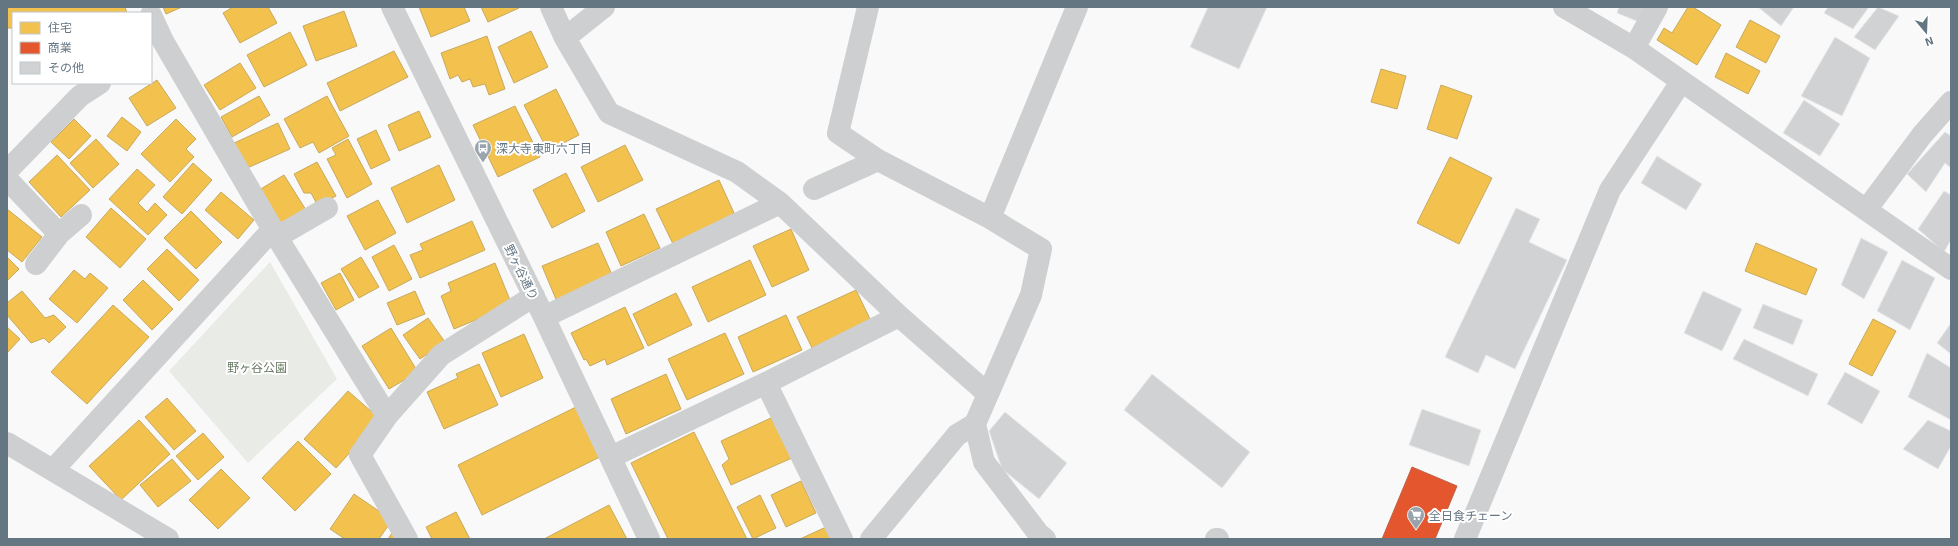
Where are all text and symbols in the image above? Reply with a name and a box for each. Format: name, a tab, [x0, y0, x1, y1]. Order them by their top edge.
legend	[12, 12, 152, 84]
north arrow	[1906, 12, 1946, 52]
text: 住宅	[48, 20, 72, 34]
text: N	[1923, 34, 1935, 49]
text: 商業	[48, 40, 72, 54]
text: その他	[48, 60, 84, 74]
bus stop icon: 深大寺東町六丁目	[473, 138, 493, 163]
place label: 深大寺東町六丁目	[496, 141, 592, 155]
street label: 野ヶ谷通り	[503, 242, 541, 302]
park label: 野ヶ谷公園	[227, 360, 287, 374]
supermarket icon: 全日食チェーン	[1406, 505, 1426, 530]
place label: 全日食チェーン	[1429, 508, 1512, 522]

